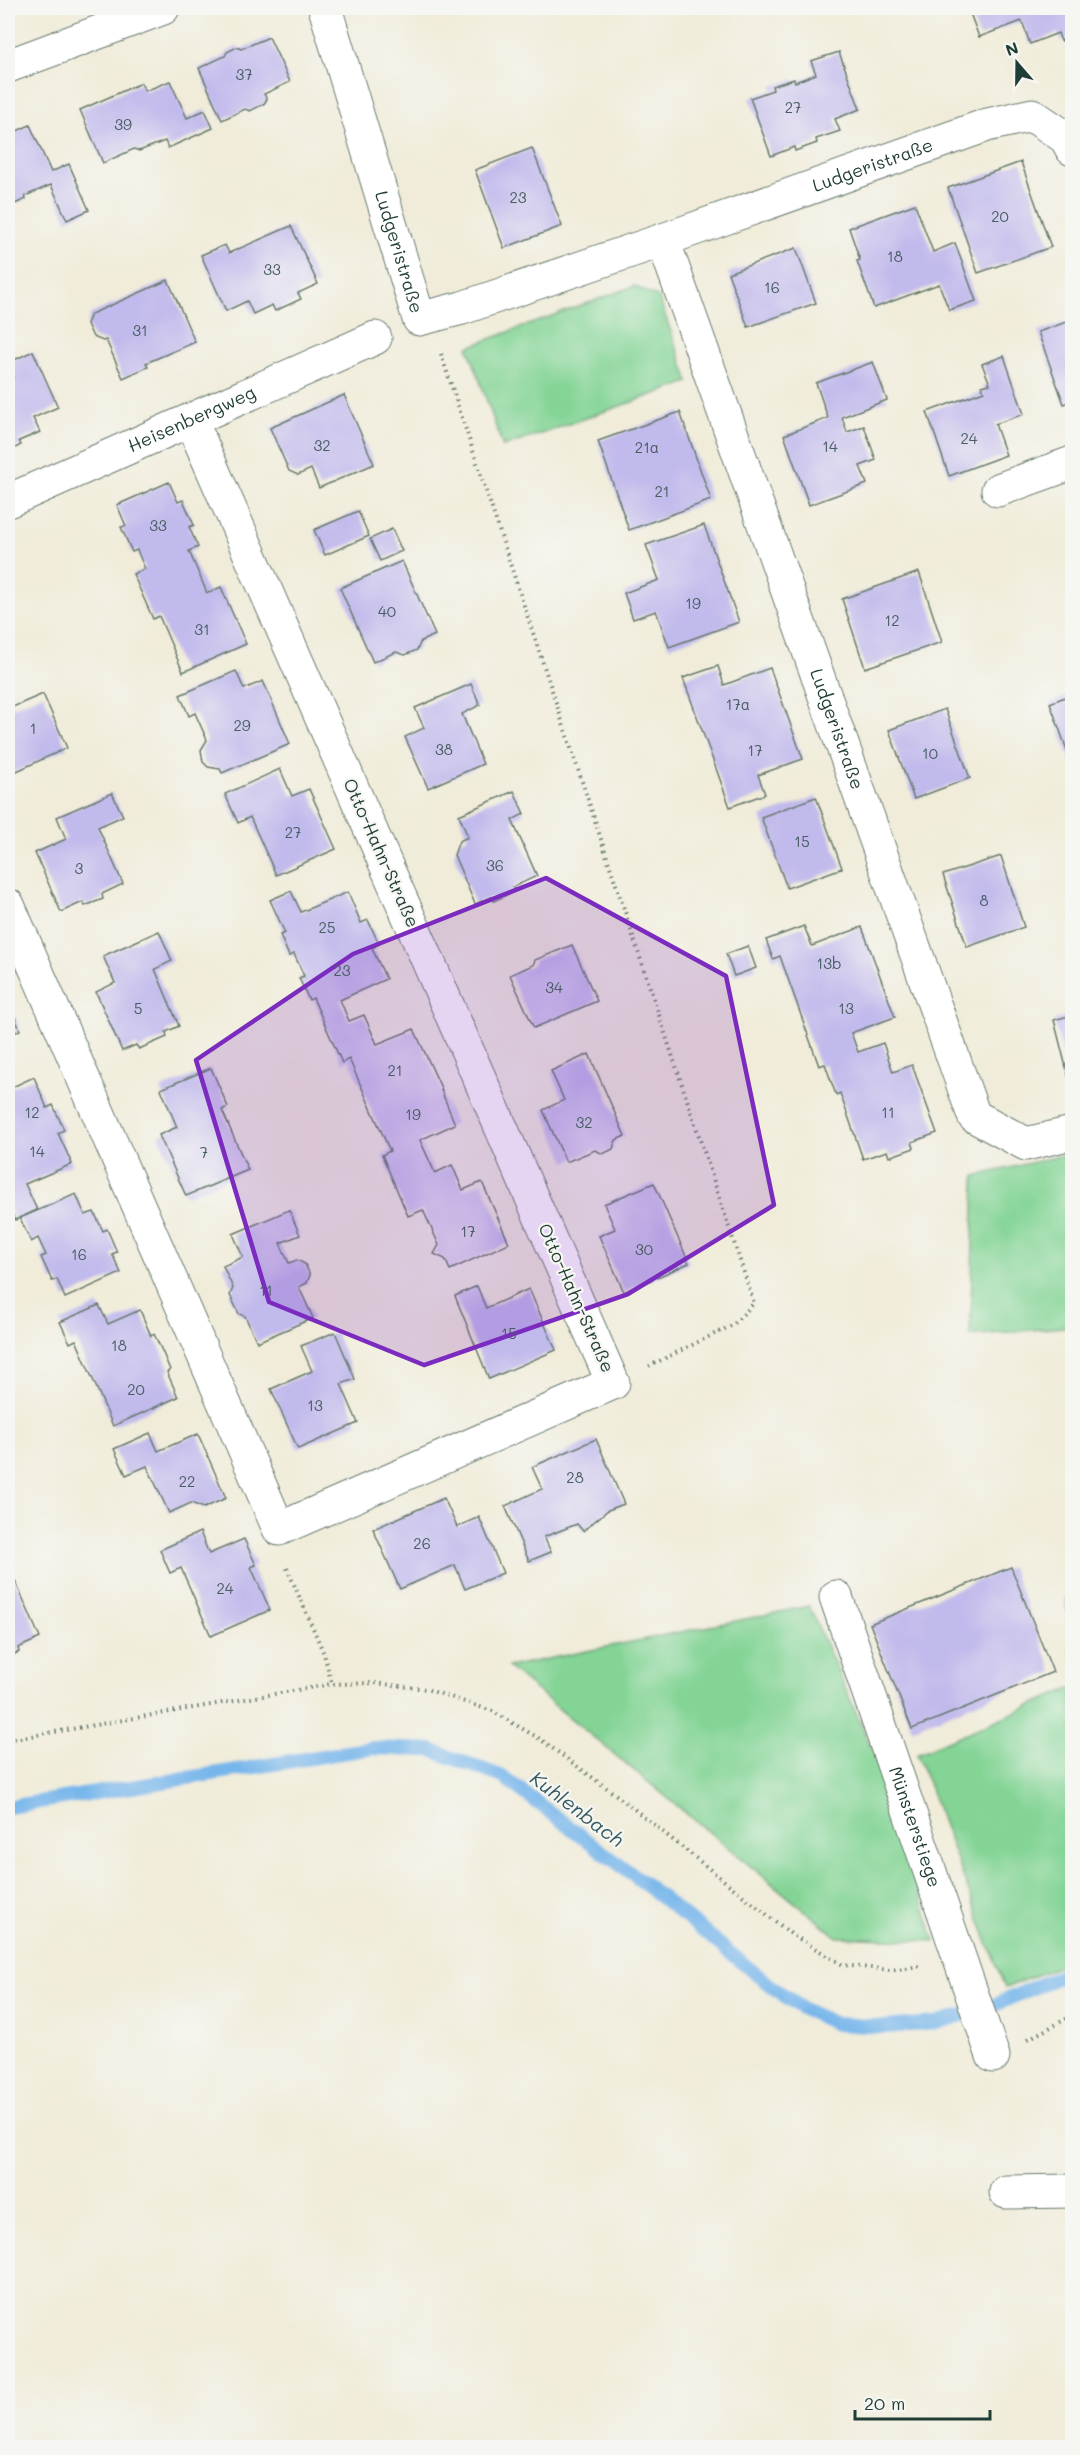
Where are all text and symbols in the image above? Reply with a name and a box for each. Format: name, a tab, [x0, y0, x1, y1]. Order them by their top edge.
north arrow	[987, 33, 1047, 93]
text: N	[1002, 36, 1021, 60]
house number: 37	[235, 64, 253, 84]
house number: 27	[785, 97, 801, 117]
house number: 39	[114, 114, 132, 134]
street label: Ludgeristraße	[809, 132, 936, 197]
house number: 23	[509, 187, 527, 207]
street label: Ludgeristraße	[370, 188, 430, 316]
house number: 20	[991, 206, 1009, 226]
house number: 18	[887, 246, 903, 266]
house number: 33	[263, 259, 281, 279]
house number: 16	[764, 277, 780, 297]
house number: 31	[132, 320, 148, 340]
street label: Heisenbergweg	[124, 380, 259, 457]
house number: 24	[960, 428, 978, 448]
house number: 32	[313, 435, 331, 455]
house number: 14	[822, 436, 838, 456]
house number: 21a	[635, 437, 659, 457]
house number: 21	[654, 481, 670, 501]
house number: 33	[149, 515, 167, 535]
house number: 19	[685, 593, 701, 613]
house number: 40	[378, 601, 396, 621]
house number: 12	[884, 610, 900, 630]
house number: 31	[194, 619, 210, 639]
street label: Ludgeristraße	[805, 665, 870, 792]
house number: 17a	[726, 694, 750, 714]
house number: 29	[233, 715, 251, 735]
house number: 1	[30, 718, 36, 738]
house number: 38	[435, 739, 453, 759]
house number: 17	[747, 740, 763, 760]
house number: 10	[922, 743, 938, 763]
street label: Otto-Hahn-Straße	[338, 774, 426, 931]
house number: 27	[285, 822, 301, 842]
house number: 15	[794, 831, 810, 851]
house number: 36	[486, 855, 504, 875]
house number: 3	[75, 858, 84, 878]
house number: 8	[979, 890, 989, 910]
house number: 25	[318, 917, 336, 937]
house number: 13b	[816, 953, 842, 973]
house number: 23	[333, 960, 351, 980]
house number: 34	[545, 977, 563, 997]
house number: 5	[134, 998, 142, 1018]
house number: 13	[838, 998, 854, 1018]
house number: 21	[387, 1060, 403, 1080]
house number: 12	[24, 1102, 40, 1122]
house number: 11	[881, 1102, 895, 1122]
house number: 19	[405, 1104, 421, 1124]
house number: 32	[575, 1112, 593, 1132]
house number: 14	[29, 1141, 45, 1161]
house number: 7	[200, 1142, 208, 1162]
street label: Otto-Hahn-Straße	[533, 1219, 621, 1376]
house number: 17	[460, 1221, 476, 1241]
house number: 30	[635, 1239, 653, 1259]
house number: 16	[71, 1244, 87, 1264]
house number: 11	[259, 1280, 273, 1300]
house number: 15	[501, 1323, 517, 1343]
house number: 18	[111, 1335, 127, 1355]
house number: 20	[127, 1379, 145, 1399]
house number: 13	[307, 1395, 323, 1415]
house number: 28	[566, 1467, 584, 1487]
house number: 22	[179, 1471, 195, 1491]
house number: 26	[413, 1533, 431, 1553]
house number: 24	[216, 1578, 234, 1598]
street label: Münsterstiege	[884, 1763, 947, 1890]
water label: Kuhlenbach	[525, 1764, 630, 1852]
scale bar	[855, 2383, 990, 2421]
text: 20 m	[864, 2391, 905, 2415]

